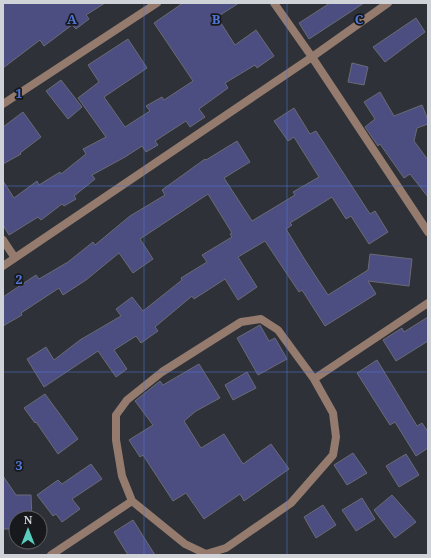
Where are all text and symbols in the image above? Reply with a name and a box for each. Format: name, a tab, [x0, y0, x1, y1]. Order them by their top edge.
text: A	[67, 10, 77, 28]
text: B	[212, 10, 221, 28]
text: C	[355, 10, 364, 28]
text: 1	[15, 84, 23, 102]
text: 2	[15, 270, 23, 288]
text: 3	[15, 456, 23, 474]
north arrow	[8, 510, 48, 550]
text: N	[24, 512, 33, 527]

